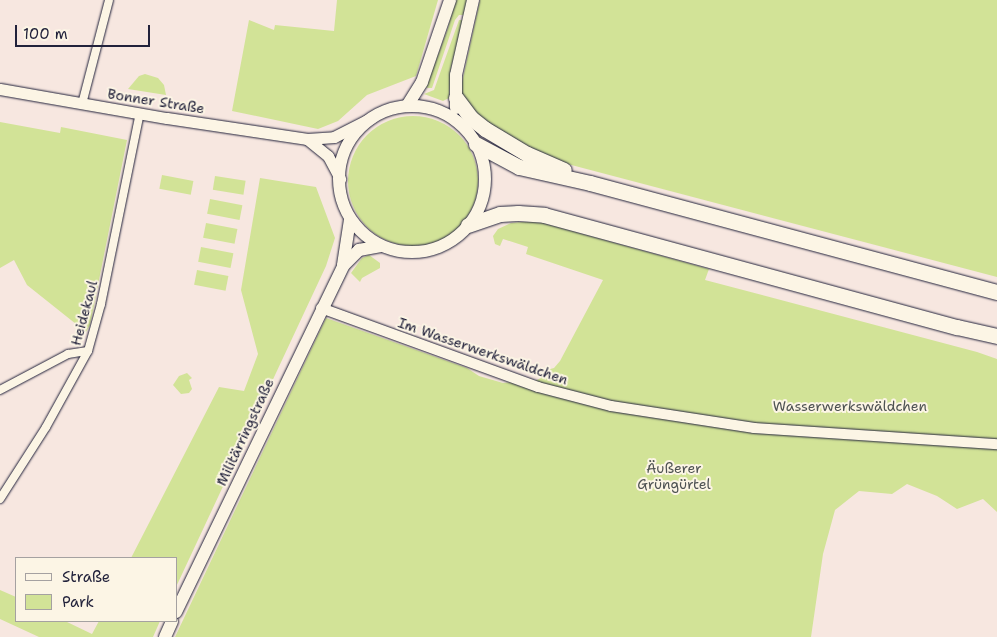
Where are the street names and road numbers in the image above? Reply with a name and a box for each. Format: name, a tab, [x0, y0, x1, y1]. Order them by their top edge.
street label: Bonner Straße	[106, 85, 206, 117]
street label: Heidekaul	[67, 279, 101, 347]
street label: Im Wasserwerkswäldchen	[396, 314, 570, 388]
street label: Militärringstraße	[213, 376, 277, 488]

